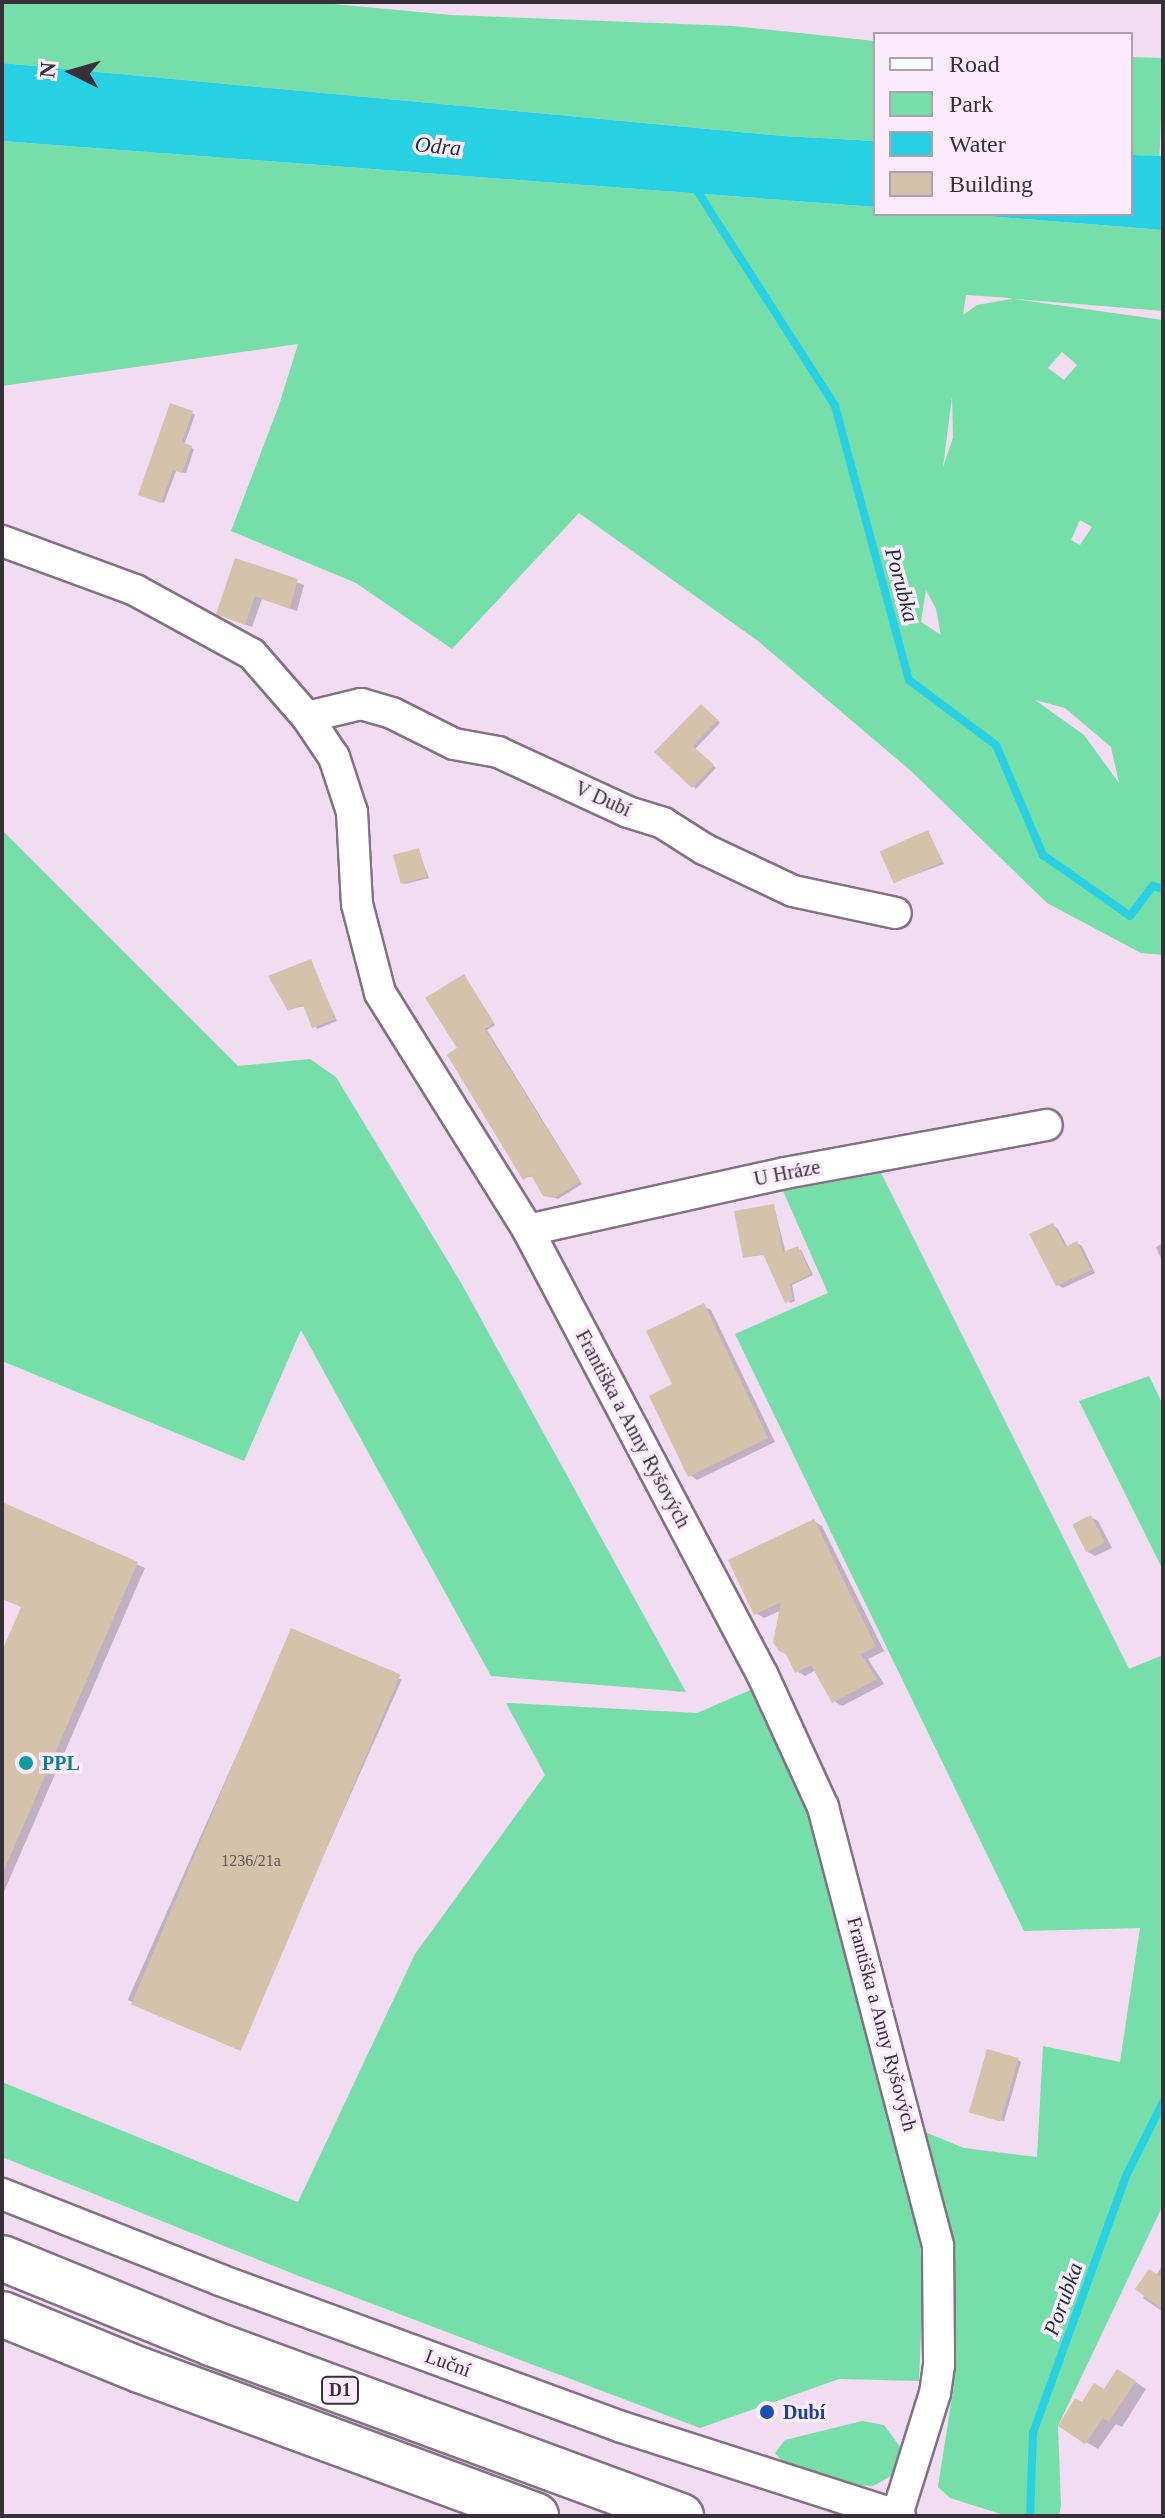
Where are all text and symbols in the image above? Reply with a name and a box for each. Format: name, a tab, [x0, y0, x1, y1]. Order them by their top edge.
north arrow	[32, 32, 112, 112]
legend	[873, 32, 1133, 216]
text: Road	[949, 51, 1000, 77]
text: N	[34, 61, 61, 79]
text: Park	[949, 91, 993, 117]
water label: Odra	[414, 131, 462, 161]
text: Water	[949, 131, 1006, 157]
text: Building	[949, 171, 1033, 197]
water label: Porubka	[879, 545, 925, 625]
street label: V Dubí	[571, 776, 635, 822]
street label: U Hráze	[752, 1155, 822, 1191]
street label: Františka a Anny Ryšových	[570, 1325, 696, 1533]
place label: PPL	[42, 1751, 80, 1775]
marker: PPL	[17, 1754, 35, 1772]
house number: 1236/21a	[221, 1851, 281, 1871]
street label: Františka a Anny Ryšových	[842, 1914, 922, 2134]
water label: Porubka	[1038, 2259, 1088, 2339]
street label: Luční	[422, 2344, 474, 2382]
road number: D1	[320, 2376, 360, 2404]
place label: Dubí	[783, 2400, 825, 2424]
marker: Dubí	[758, 2403, 776, 2421]

